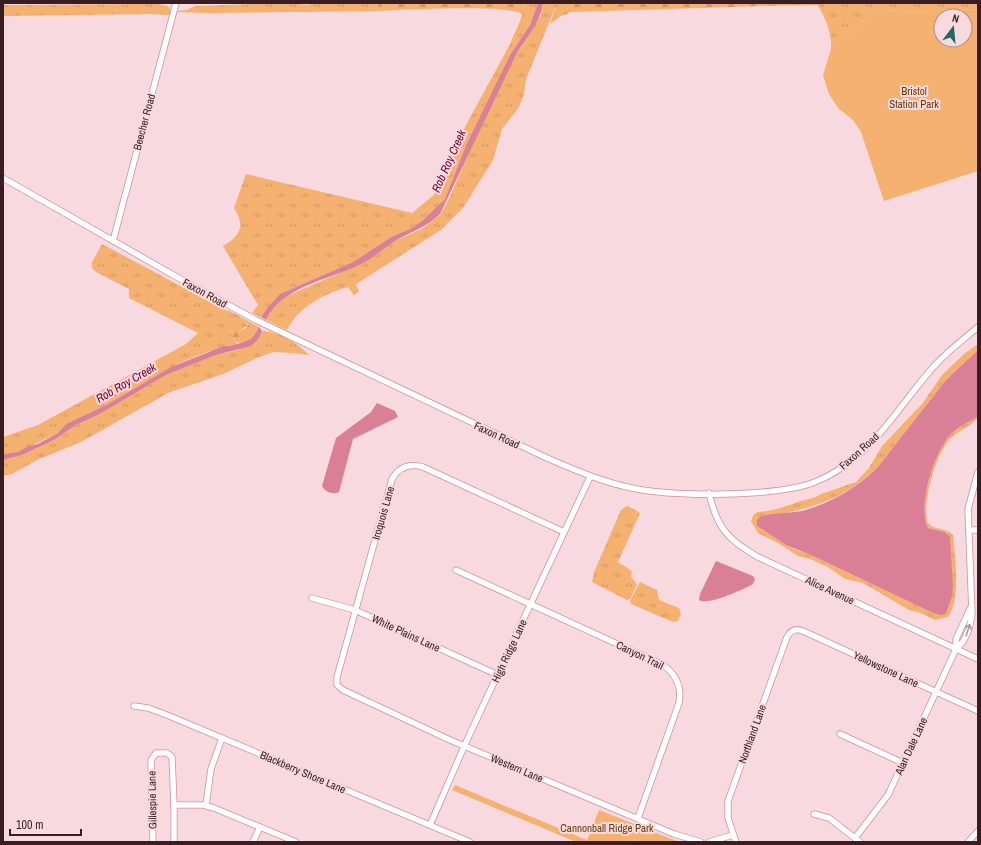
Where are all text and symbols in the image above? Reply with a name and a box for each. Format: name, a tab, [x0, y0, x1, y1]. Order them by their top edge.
north arrow	[933, 8, 973, 48]
text: N	[951, 11, 961, 26]
park label: Bristol Station Park	[889, 84, 939, 111]
street label: Beecher Road	[130, 92, 158, 152]
water label: Rob Roy Creek	[428, 126, 470, 195]
street label: Faxon Road	[180, 275, 230, 311]
water label: Rob Roy Creek	[93, 359, 160, 407]
street label: Faxon Road	[472, 418, 522, 452]
street label: Faxon Road	[836, 430, 882, 472]
street label: Iroquois Lane	[369, 485, 397, 541]
street label: Alice Avenue	[802, 572, 857, 607]
street label: White Plains Lane	[370, 611, 442, 655]
street label: High Ridge Lane	[488, 617, 530, 685]
one-way arrow	[965, 624, 973, 636]
street label: Canyon Trail	[614, 637, 666, 673]
street label: Yellowstone Lane	[851, 648, 921, 690]
street label: Northland Lane	[735, 703, 769, 765]
street label: Alan Dale Lane	[891, 715, 930, 778]
street label: Blackberry Shore Lane	[258, 748, 348, 796]
street label: Western Lane	[488, 751, 546, 785]
street label: Gillespie Lane	[144, 771, 160, 829]
scale bar	[10, 811, 81, 837]
text: 100 m	[16, 817, 43, 833]
park label: Cannonball Ridge Park	[560, 821, 654, 835]

